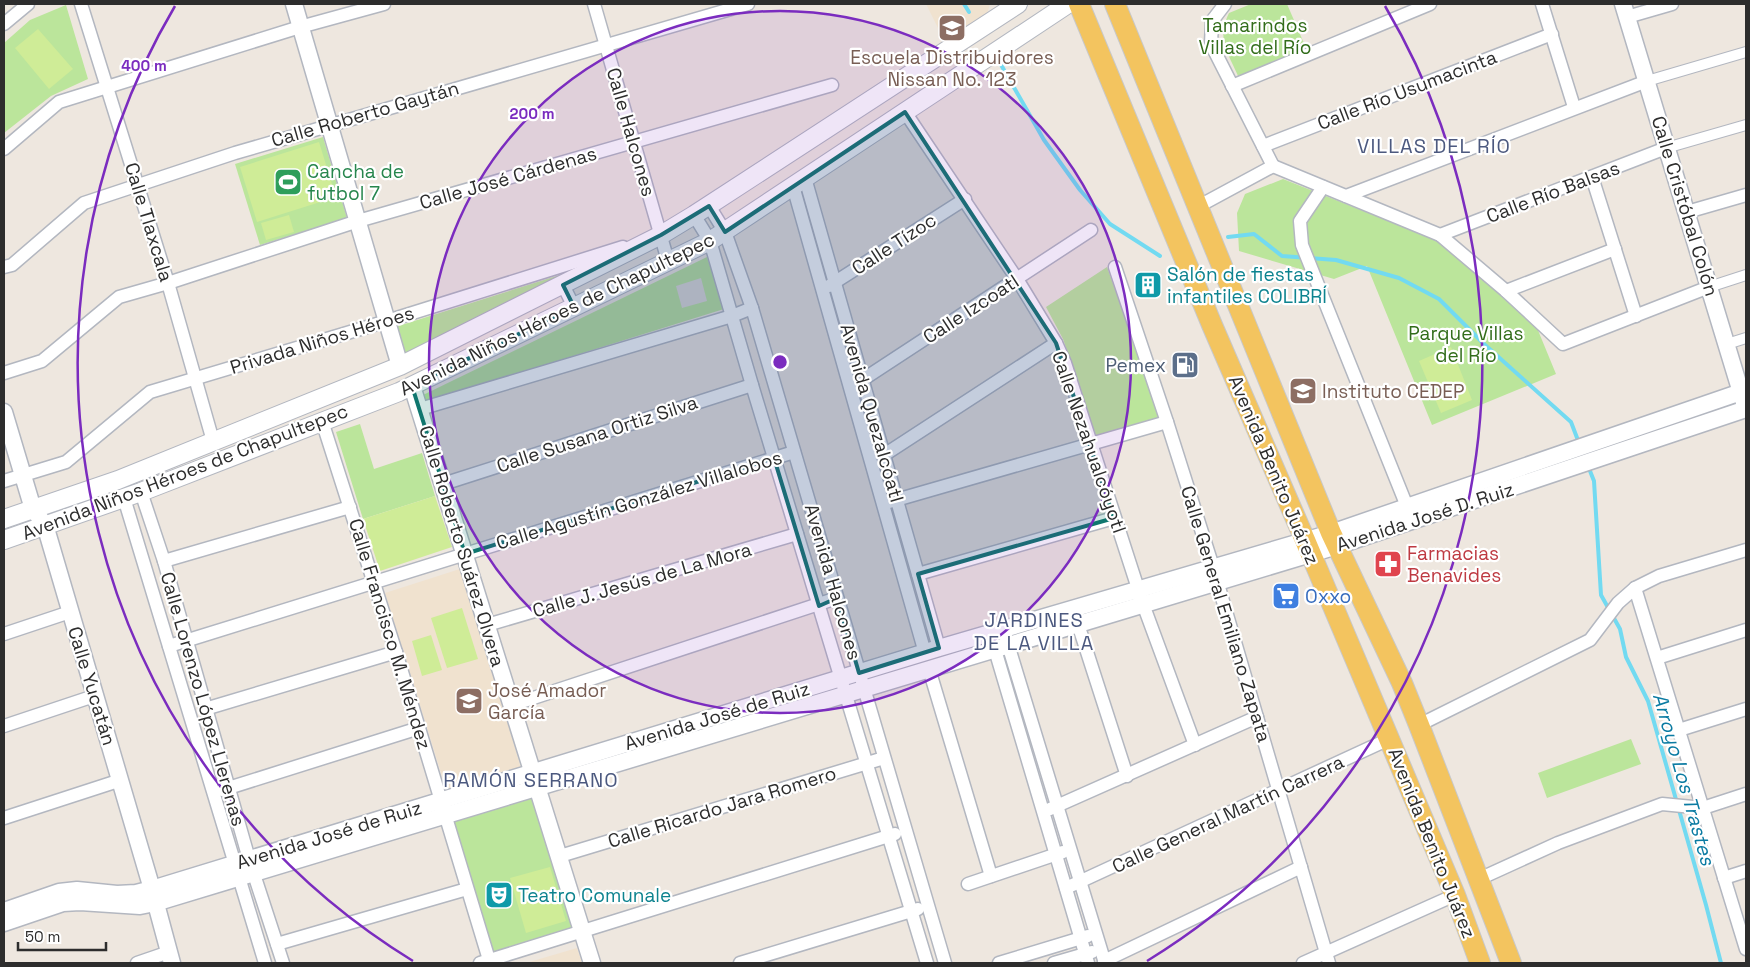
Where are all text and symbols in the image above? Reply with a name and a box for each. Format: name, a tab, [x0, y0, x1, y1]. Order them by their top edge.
school or university icon: Escuela Distribuidores Nissan No. 123	[937, 13, 967, 43]
park label: Tamarindos Villas del Río	[1199, 13, 1311, 60]
street label: Calle Río Usumacinta	[1314, 44, 1500, 136]
place label: Escuela Distribuidores Nissan No. 123	[850, 45, 1054, 92]
text: 400 m	[121, 56, 167, 75]
street label: Calle Halcones	[601, 65, 661, 199]
street label: Calle Roberto Gaytán	[268, 75, 462, 153]
text: 200 m	[510, 104, 554, 123]
street label: Calle Cristóbal Colón	[1646, 113, 1724, 299]
district label: VILLAS DEL RÍO	[1357, 133, 1511, 159]
street label: Calle José Cárdenas	[417, 141, 599, 215]
street label: Calle Río Balsas	[1483, 155, 1623, 229]
street label: Calle Tlaxcala	[119, 159, 179, 285]
place label: Cancha de futbol 7	[307, 159, 404, 206]
sports icon: Cancha de futbol 7	[273, 167, 303, 197]
street label: Calle Tízoc	[847, 207, 941, 281]
street label: Avenida Niños Héroes de Chapultepec	[395, 227, 719, 401]
place label: Salón de fiestas infantiles COLIBRÍ	[1167, 262, 1327, 309]
street label: Calle Izcoatl	[918, 269, 1024, 349]
building icon: Salón de fiestas infantiles COLIBRÍ	[1133, 270, 1163, 300]
street label: Privada Niños Héroes	[227, 300, 417, 380]
street label: Avenida Quezalcóatl	[835, 321, 909, 505]
park label: Parque Villas del Río	[1408, 321, 1524, 368]
street label: Calle Nezahualcóyotl	[1046, 348, 1132, 536]
fuel station icon: Pemex	[1170, 350, 1200, 380]
centre of rings	[771, 353, 789, 371]
place label: Pemex	[1105, 353, 1166, 378]
street label: Avenida Benito Juárez	[1223, 372, 1325, 568]
school or university icon: Instituto CEDEP	[1288, 376, 1318, 406]
place label: Instituto CEDEP	[1322, 379, 1464, 404]
street label: Calle Susana Ortiz Silva	[493, 390, 701, 478]
street label: Avenida Niños Héroes de Chapultepec	[18, 398, 352, 546]
street label: Calle Roberto Suárez Olvera	[413, 422, 511, 670]
street label: Calle Agustín González Villalobos	[493, 445, 785, 555]
street label: Avenida José D. Ruiz	[1333, 477, 1517, 557]
street label: Calle General Emiliano Zapata	[1175, 483, 1277, 745]
street label: Avenida Halcones	[799, 501, 867, 663]
street label: Calle Francisco M. Méndez	[343, 516, 437, 752]
street label: Calle J. Jesús de La Mora	[529, 537, 755, 623]
place label: Farmacias Benavides	[1407, 541, 1501, 588]
pharmacy icon: Farmacias Benavides	[1373, 549, 1403, 579]
street label: Calle Lorenzo López Llerenas	[155, 569, 251, 829]
supermarket icon: Oxxo	[1271, 581, 1301, 611]
place label: Oxxo	[1305, 584, 1351, 609]
district label: JARDINES DE LA VILLA	[974, 607, 1094, 656]
street label: Calle Yucatán	[62, 623, 122, 749]
street label: Avenida José de Ruiz	[621, 676, 813, 756]
place label: José Amador García	[488, 678, 607, 725]
school or university icon: José Amador García	[454, 686, 484, 716]
water label: Arroyo Los Trastes	[1647, 690, 1721, 870]
street label: Avenida Benito Juárez	[1382, 744, 1482, 942]
street label: Calle General Martín Carrera	[1108, 749, 1348, 879]
street label: Calle Ricardo Jara Romero	[605, 760, 839, 854]
district label: RAMÓN SERRANO	[443, 767, 619, 793]
street label: Avenida José de Ruiz	[233, 795, 425, 875]
theatre icon: Teatro Comunale	[484, 880, 514, 910]
place label: Teatro Comunale	[518, 883, 671, 908]
scale bar	[18, 920, 105, 952]
text: 50 m	[25, 927, 60, 946]

